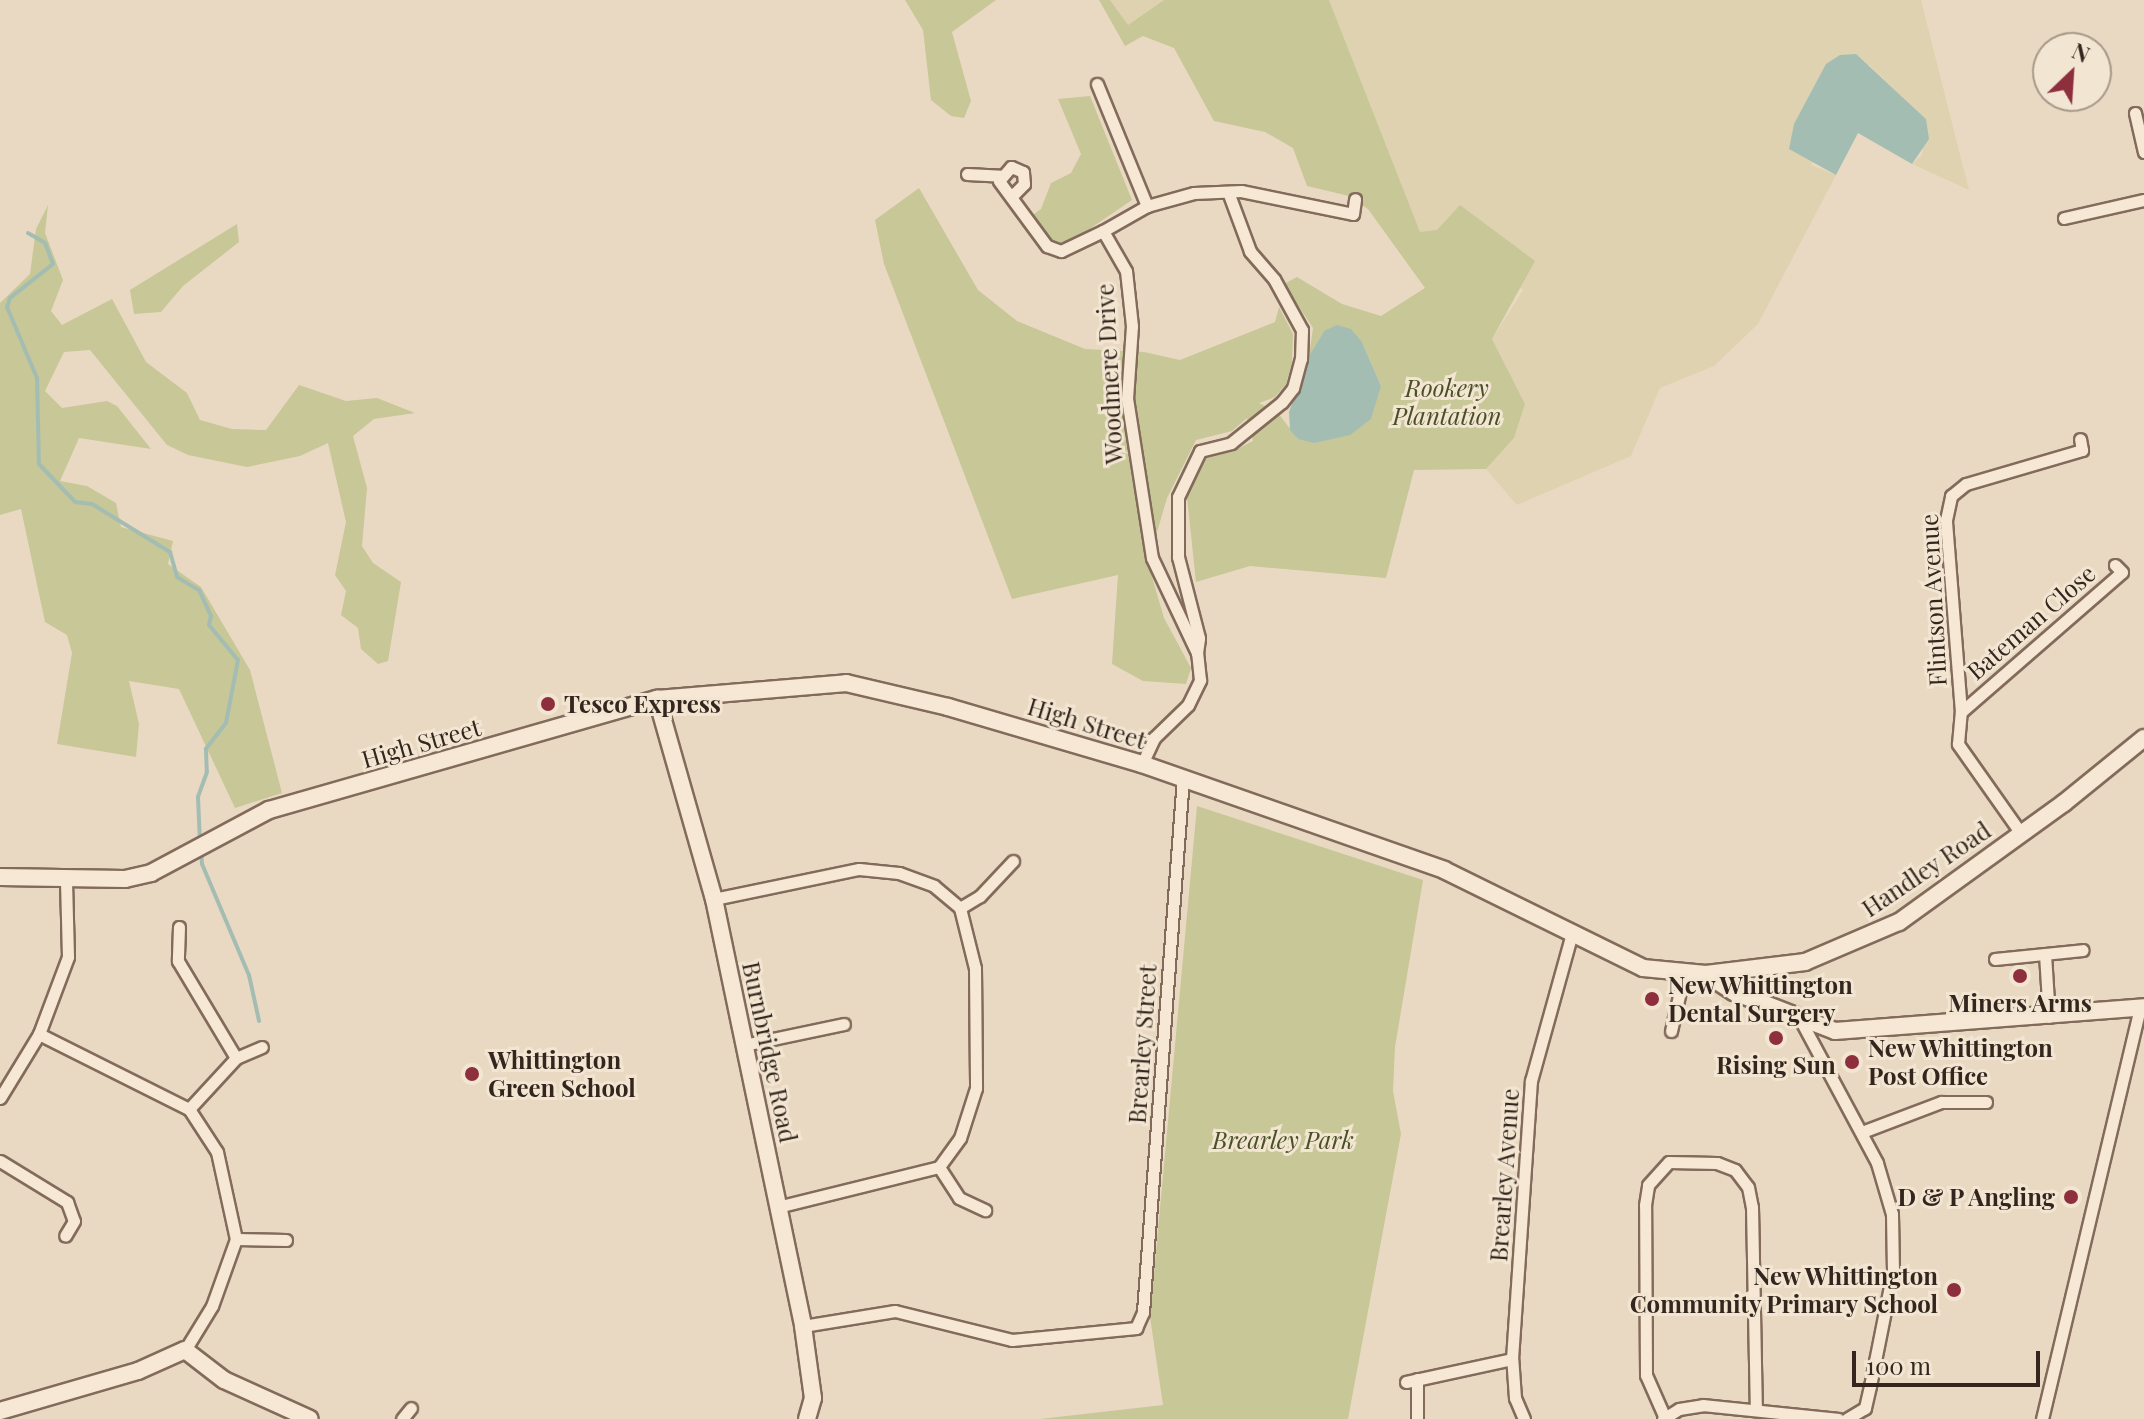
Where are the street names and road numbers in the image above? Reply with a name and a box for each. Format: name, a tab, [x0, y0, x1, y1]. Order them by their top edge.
street label: Woodmere Drive	[1090, 283, 1128, 465]
street label: Flintson Avenue	[1914, 513, 1952, 687]
street label: Bateman Close	[1961, 559, 2101, 685]
street label: High Street	[1024, 691, 1150, 755]
street label: High Street	[358, 712, 484, 774]
street label: Handley Road	[1856, 815, 1996, 923]
street label: Burnbridge Road	[737, 959, 803, 1145]
street label: Brearley Street	[1122, 963, 1162, 1125]
street label: Brearley Avenue	[1484, 1087, 1524, 1263]

